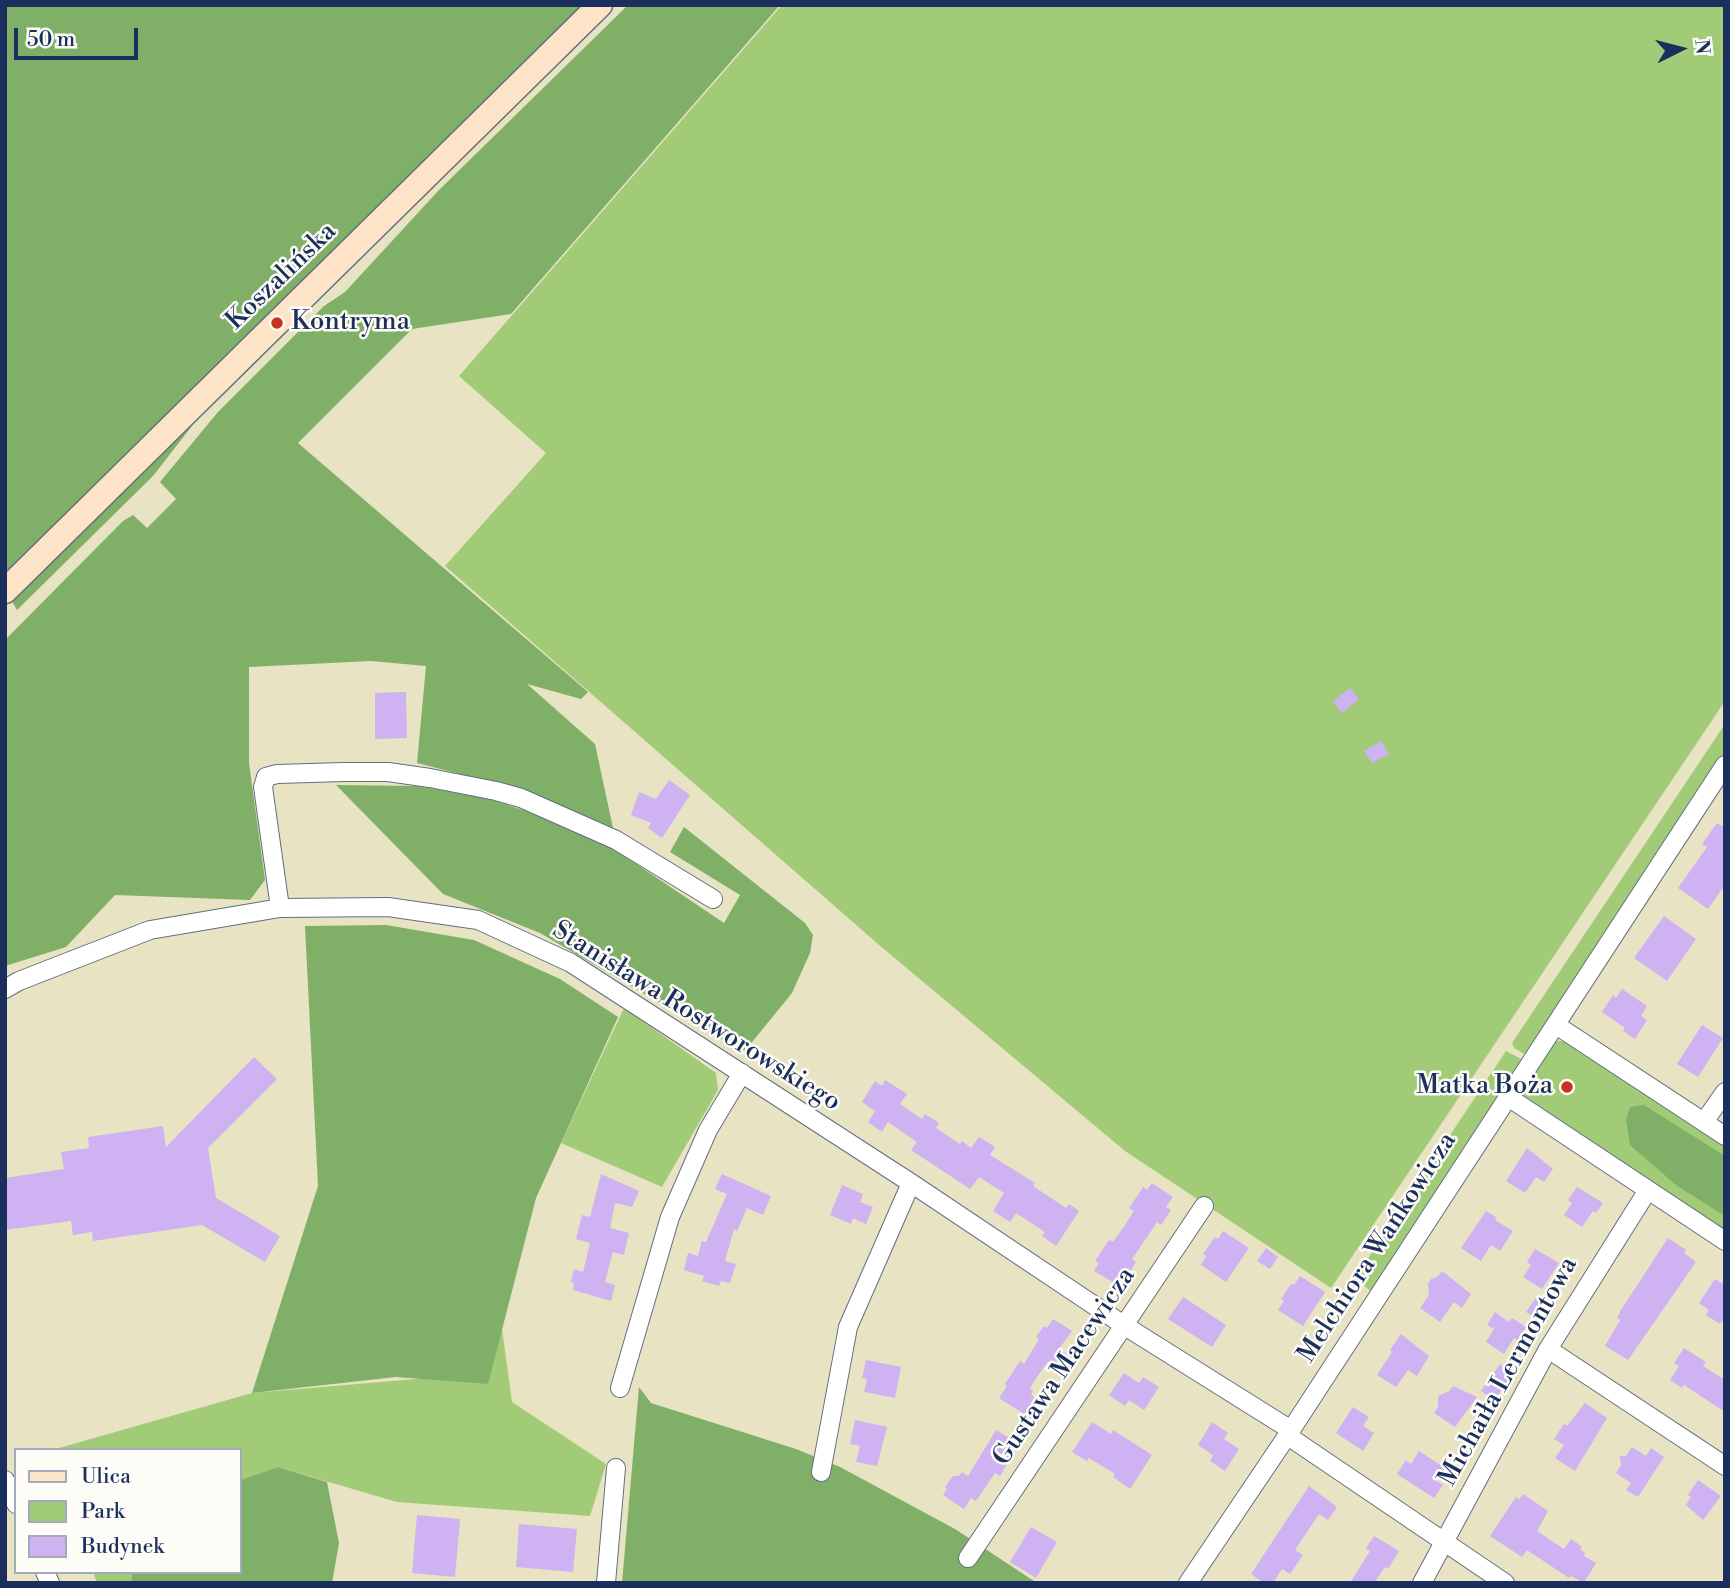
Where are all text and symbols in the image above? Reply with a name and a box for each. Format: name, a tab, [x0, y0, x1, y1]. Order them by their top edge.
scale bar	[18, 14, 142, 58]
north arrow	[1646, 14, 1716, 84]
text: 50 m	[27, 27, 75, 53]
text: N	[1689, 38, 1715, 56]
street label: Koszalińska	[220, 217, 344, 337]
place label: Kontryma	[291, 307, 410, 339]
marker: Kontryma	[269, 315, 285, 331]
street label: Stanisława Rostworowskiego	[546, 915, 846, 1119]
place label: Matka Boża	[1416, 1071, 1553, 1103]
marker: Matka Boża	[1559, 1079, 1575, 1095]
street label: Melchiora Wańkowicza	[1292, 1127, 1464, 1369]
street label: Michaiła Lermontowa	[1433, 1252, 1585, 1492]
street label: Gustawa Macewicza	[987, 1262, 1143, 1472]
legend	[14, 1448, 242, 1574]
text: Ulica	[81, 1464, 131, 1490]
text: Park	[81, 1499, 125, 1525]
text: Budynek	[81, 1534, 164, 1560]

